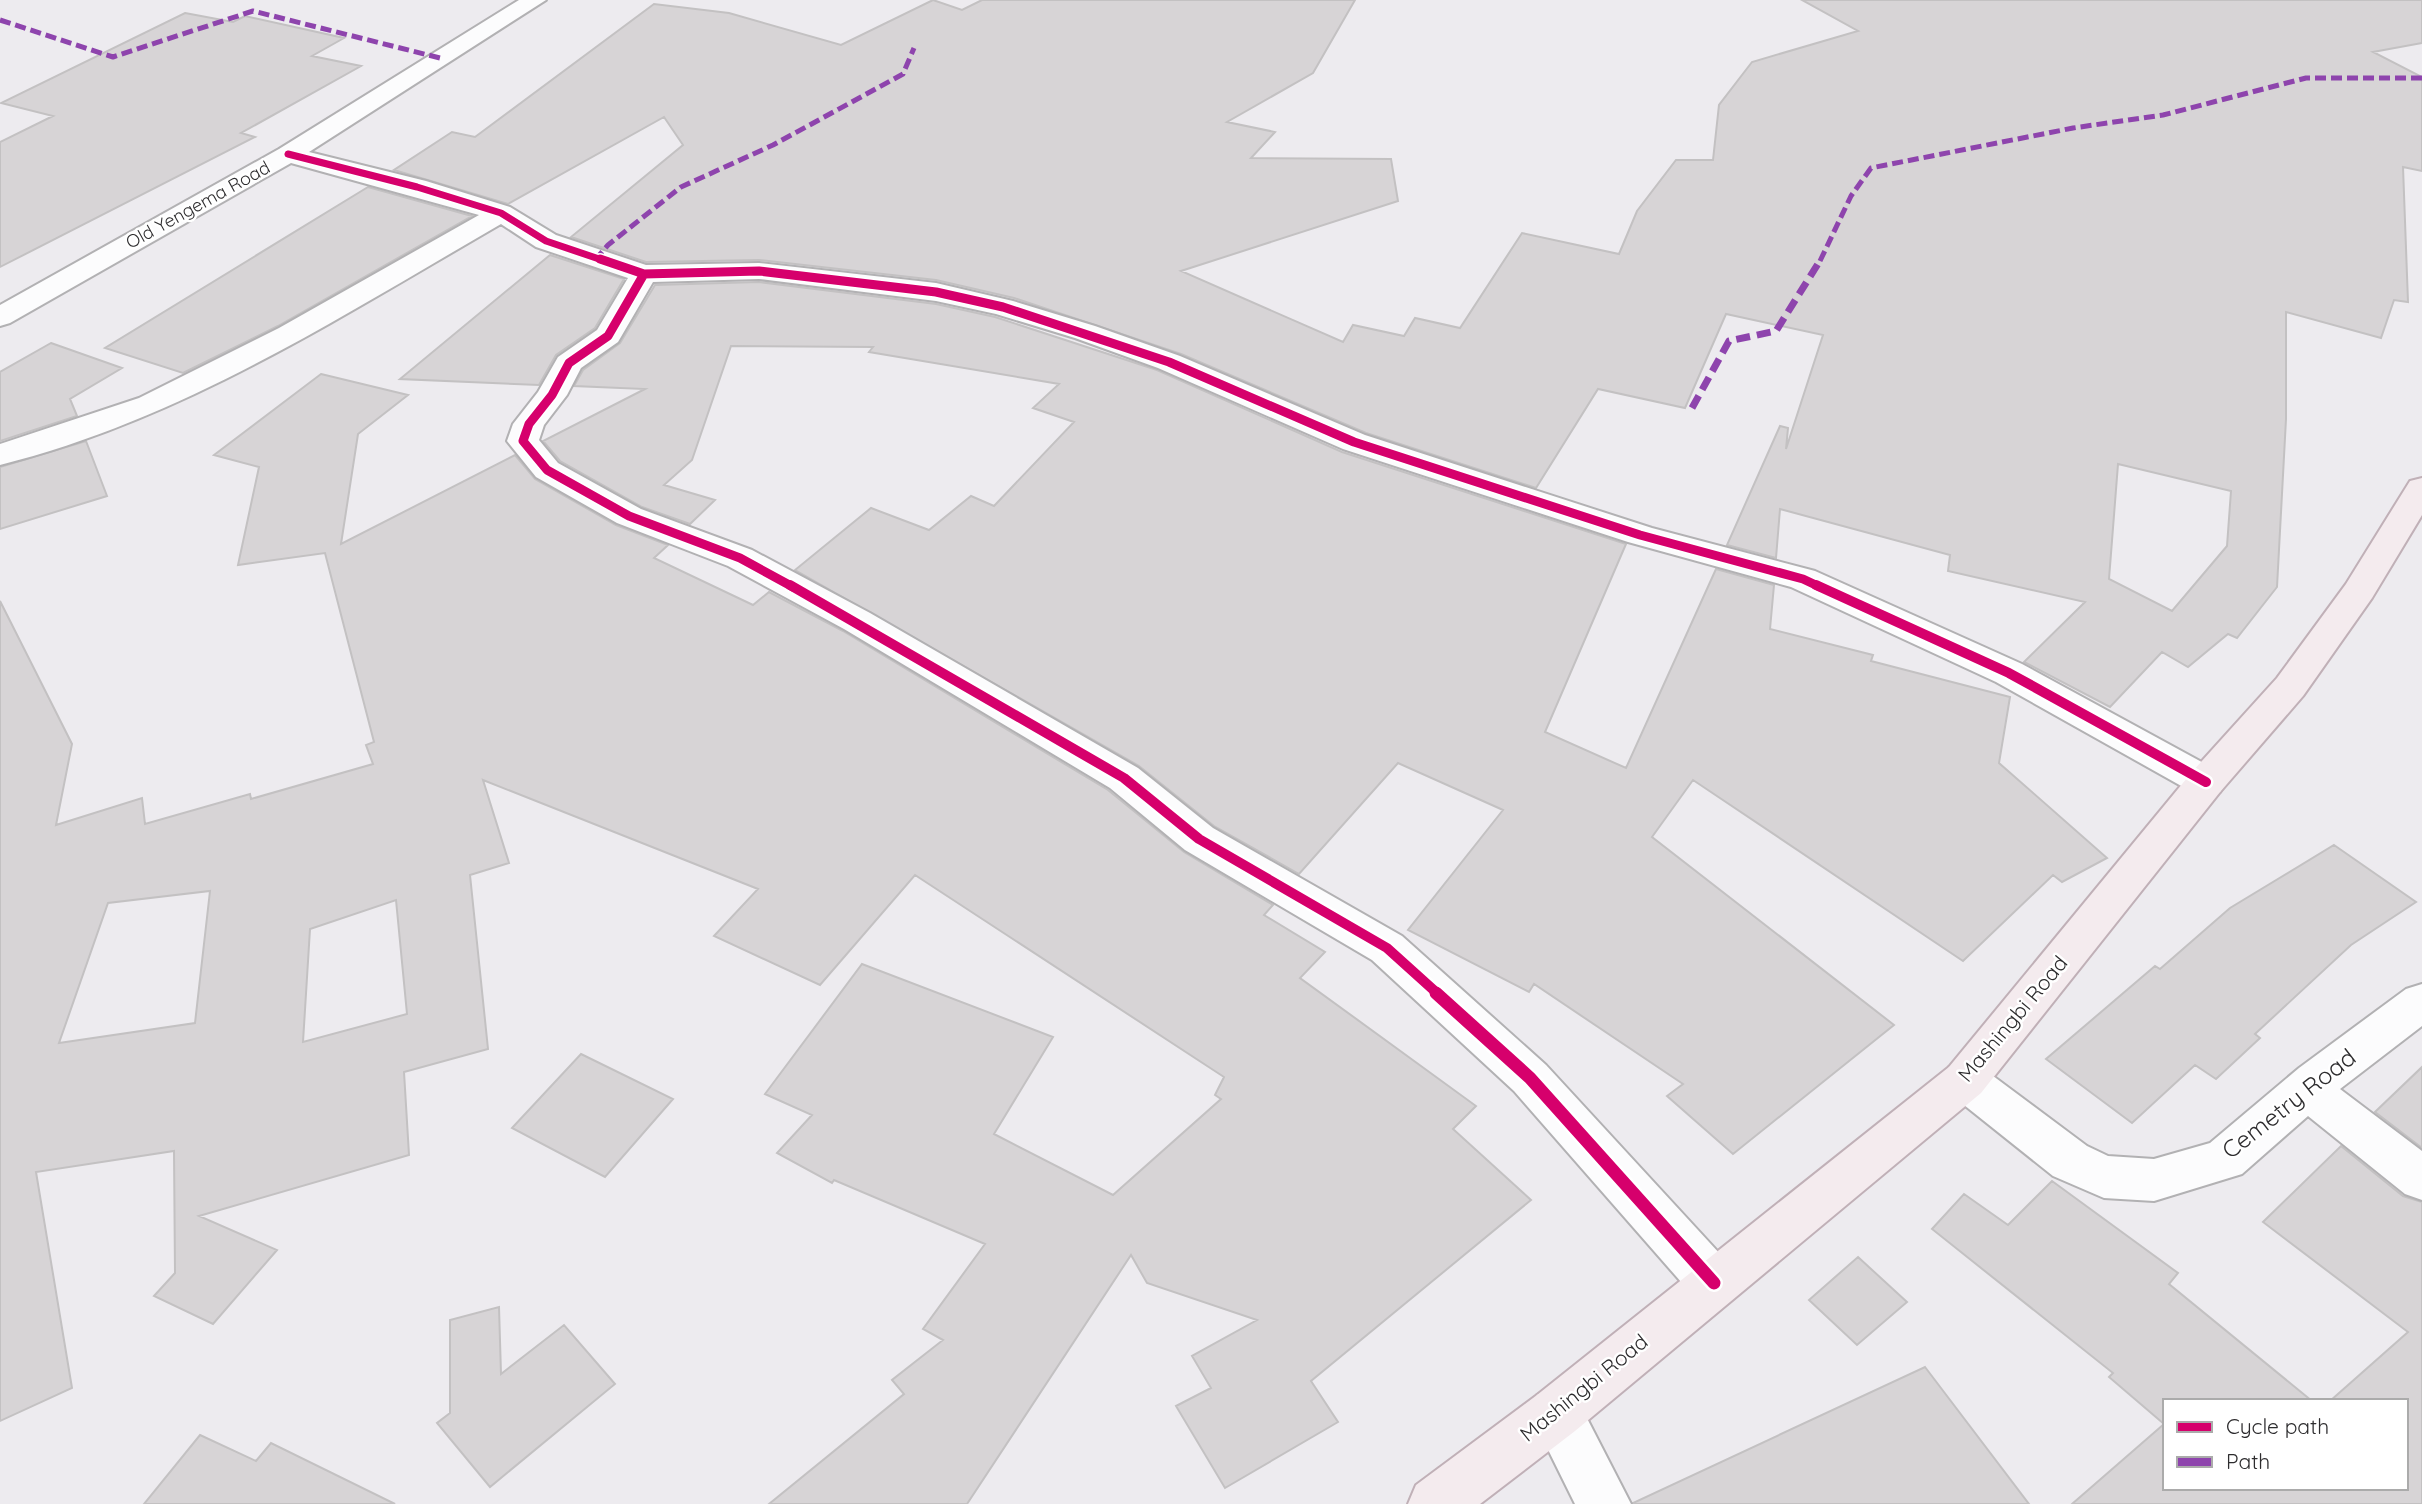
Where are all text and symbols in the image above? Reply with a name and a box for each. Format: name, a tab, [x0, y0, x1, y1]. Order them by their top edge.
street label: Old Yengema Road	[122, 155, 274, 254]
street label: Mashingbi Road	[1952, 950, 2073, 1087]
street label: Cemetry Road	[2215, 1042, 2361, 1165]
street label: Mashingbi Road	[1514, 1328, 1652, 1447]
legend	[2163, 1399, 2408, 1490]
text: Cycle path	[2226, 1413, 2329, 1439]
text: Path	[2226, 1448, 2270, 1474]

